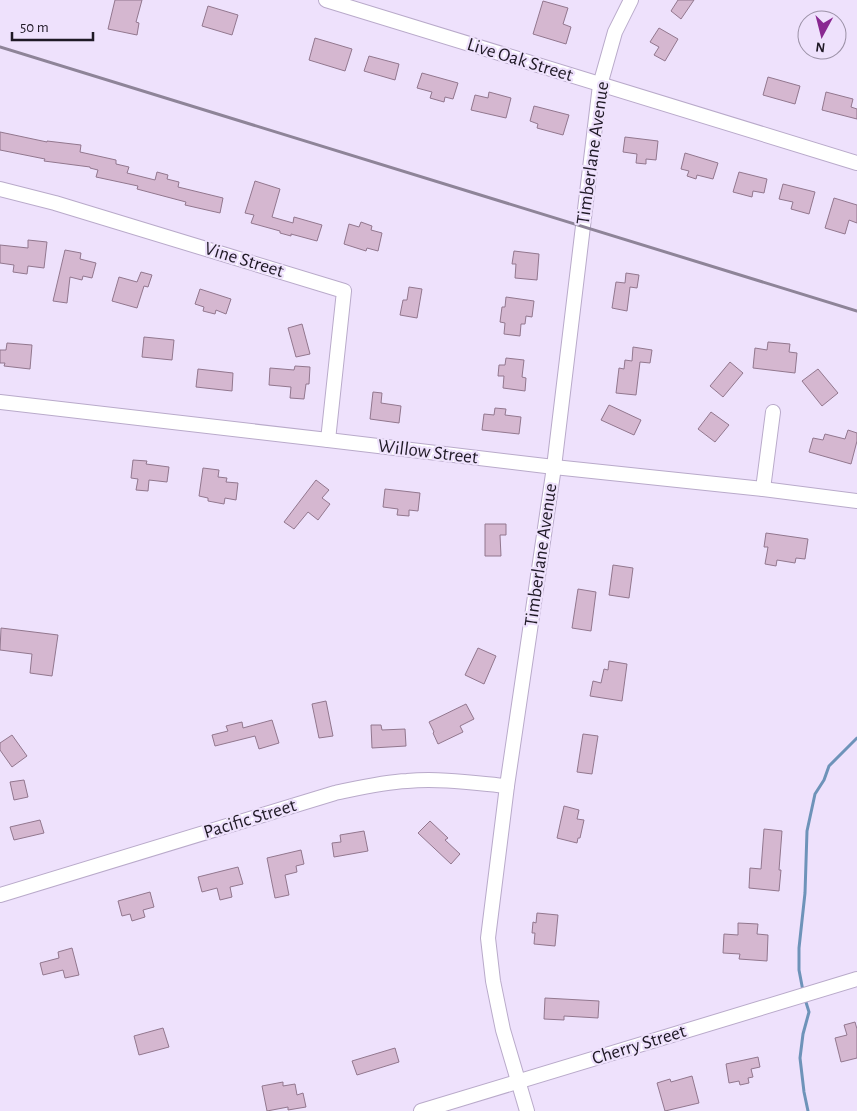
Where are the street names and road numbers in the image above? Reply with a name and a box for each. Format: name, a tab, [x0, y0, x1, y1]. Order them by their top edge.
street label: Live Oak Street	[465, 35, 575, 85]
street label: Timberlane Avenue	[574, 80, 612, 226]
street label: Vine Street	[202, 239, 286, 281]
street label: Willow Street	[377, 436, 479, 468]
street label: Timberlane Avenue	[522, 482, 560, 628]
street label: Pacific Street	[201, 796, 299, 842]
street label: Cherry Street	[590, 1022, 688, 1068]

